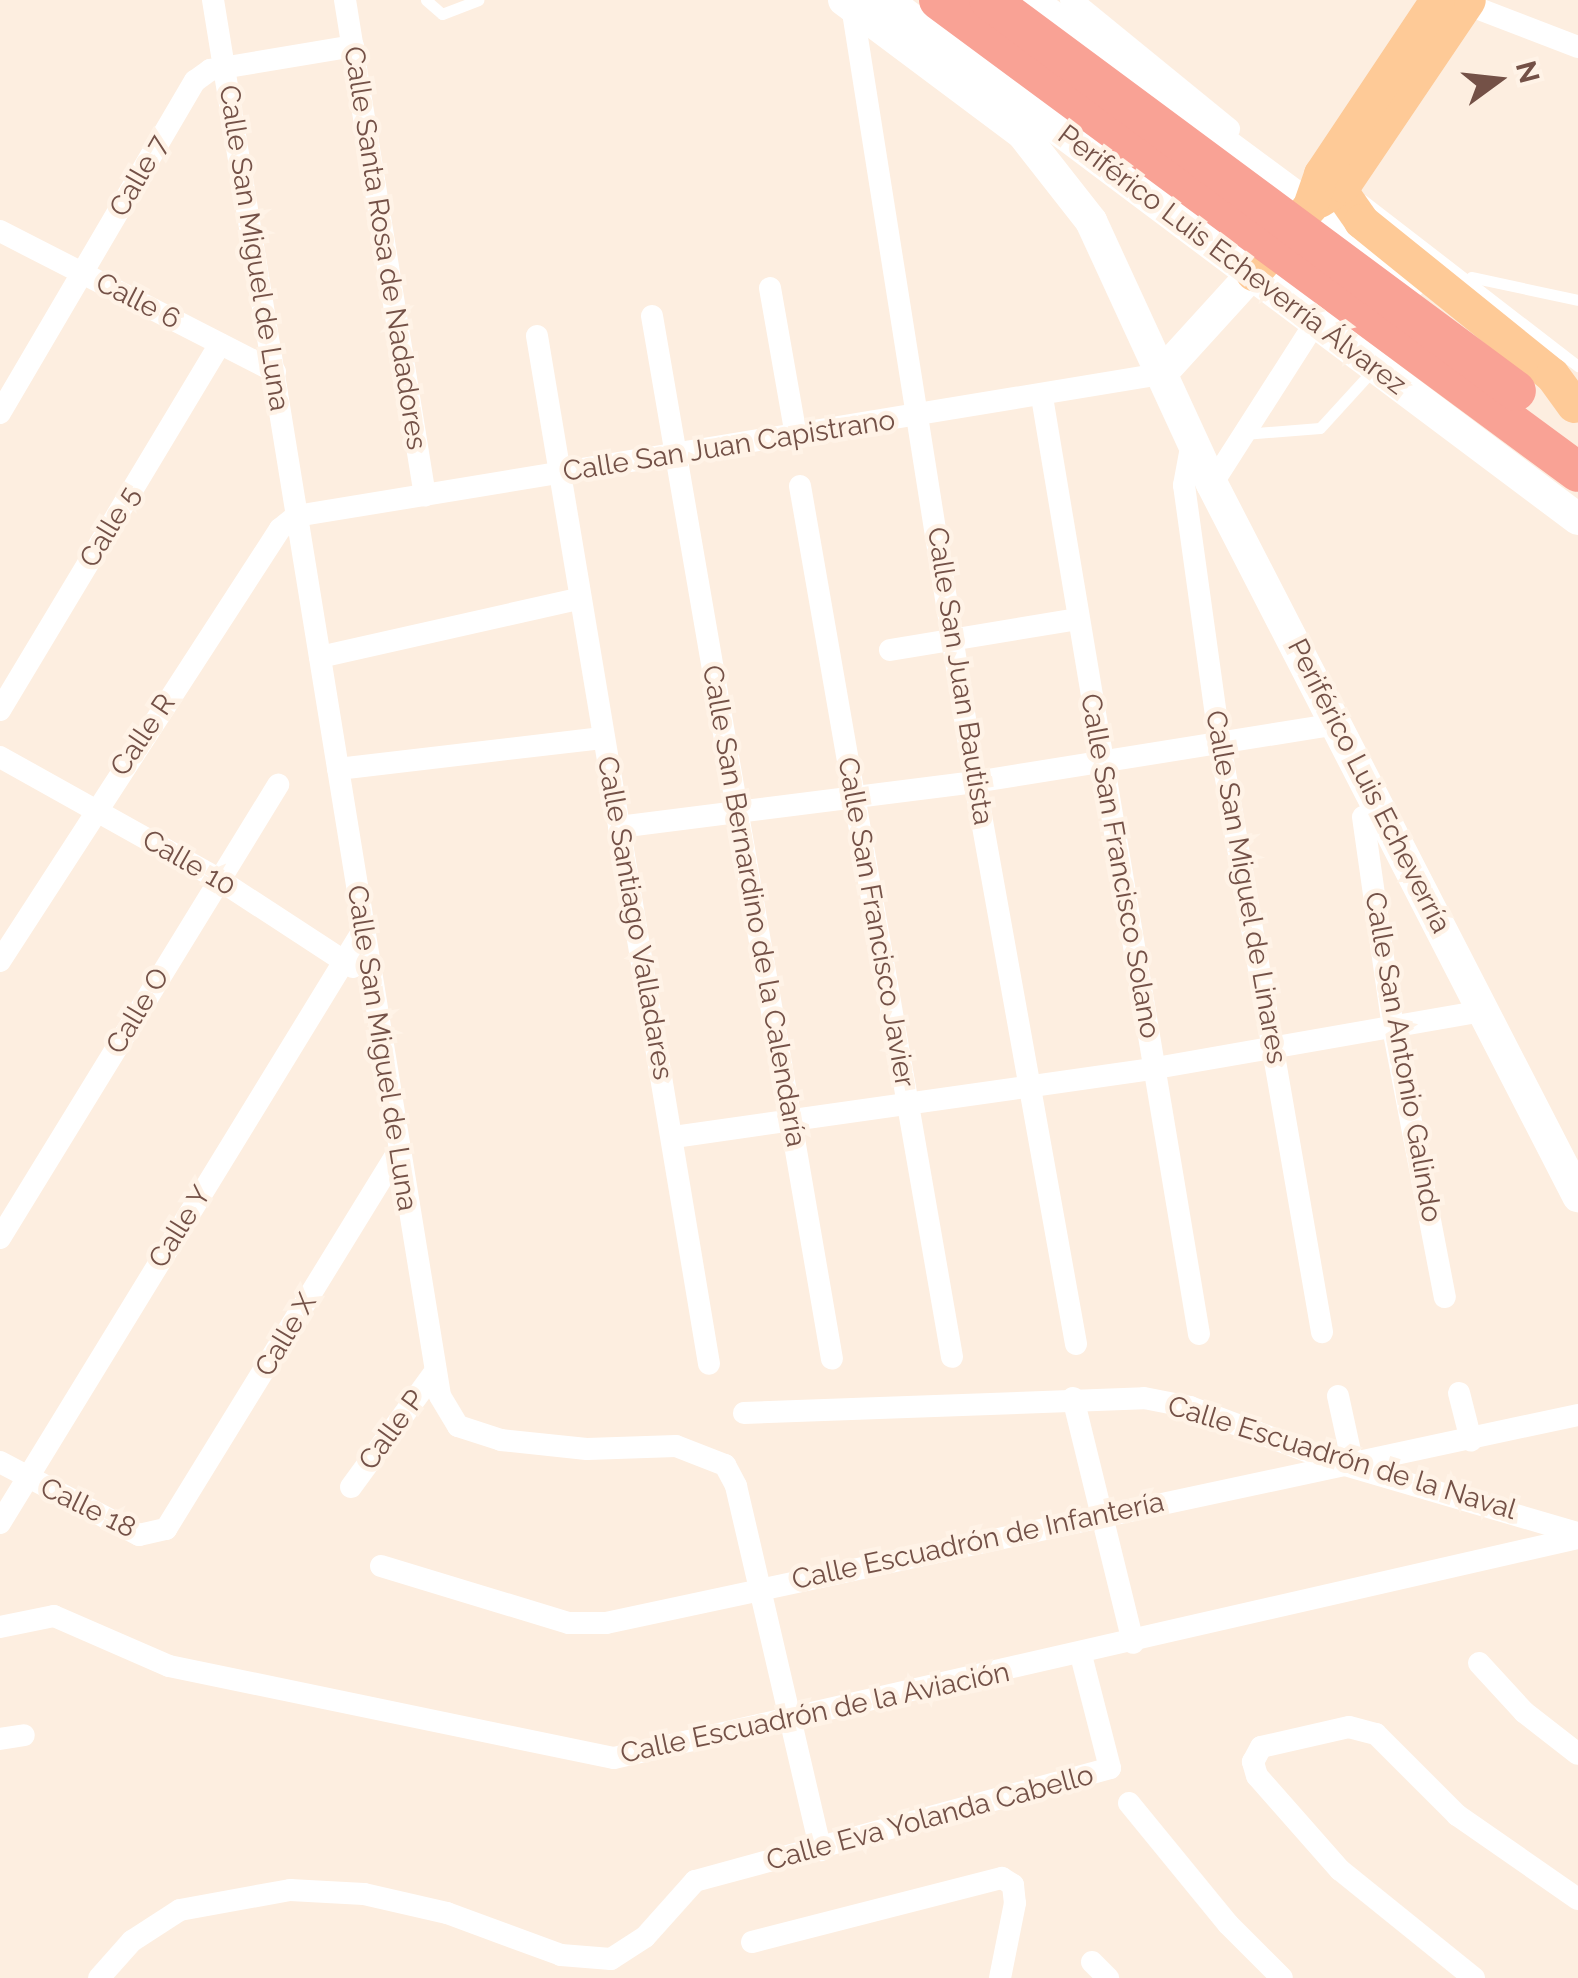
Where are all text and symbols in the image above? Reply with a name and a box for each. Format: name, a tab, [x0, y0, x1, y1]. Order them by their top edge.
north arrow	[1448, 30, 1548, 130]
street label: Calle Santa Rosa de Nadadores	[337, 44, 433, 452]
text: N	[1509, 58, 1546, 87]
street label: Calle San Miguel de Luna	[212, 82, 296, 414]
street label: Periférico Luis Echeverría Álvarez	[1051, 118, 1413, 402]
street label: Calle 7	[102, 129, 176, 223]
street label: Calle 6	[90, 266, 186, 336]
street label: Calle San Juan Capistrano	[560, 403, 898, 489]
street label: Calle 5	[73, 480, 147, 574]
street label: Calle San Juan Bautista	[920, 524, 1000, 828]
street label: Periférico Luis Echeverría	[1280, 633, 1458, 939]
street label: Calle San Bernardino de la Calendaría	[695, 663, 813, 1149]
street label: Calle R	[103, 688, 183, 782]
street label: Calle San Francisco Solano	[1073, 691, 1167, 1041]
street label: Calle San Miguel de Linares	[1198, 707, 1294, 1067]
street label: Calle Santiago Valladares	[590, 753, 680, 1083]
street label: Calle San Francisco Javier	[830, 754, 922, 1090]
street label: Calle 10	[136, 823, 242, 903]
street label: Calle San Miguel de Luna	[340, 882, 424, 1214]
street label: Calle San Antonio Galindo	[1357, 889, 1449, 1225]
street label: Calle O	[99, 962, 177, 1060]
street label: Calle Y	[142, 1179, 218, 1275]
street label: Calle X	[248, 1287, 324, 1383]
street label: Calle P	[352, 1383, 432, 1477]
street label: Calle Escuadrón de la Naval	[1164, 1389, 1520, 1527]
street label: Calle 18	[35, 1471, 141, 1545]
street label: Calle Escuadrón de Infantería	[789, 1485, 1167, 1597]
street label: Calle Escuadrón de la Aviación	[617, 1655, 1013, 1771]
street label: Calle Eva Yolanda Cabello	[762, 1758, 1098, 1878]

